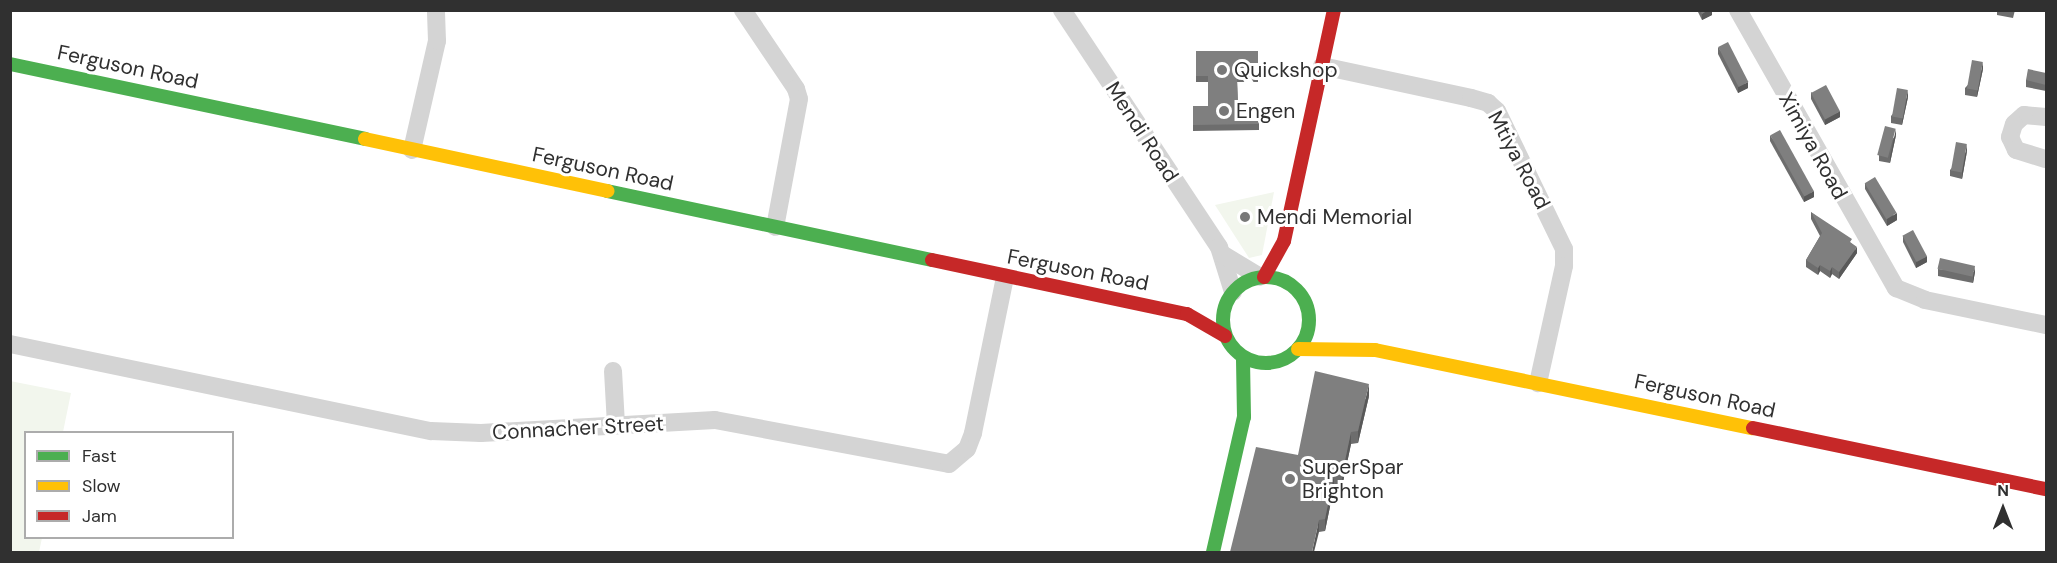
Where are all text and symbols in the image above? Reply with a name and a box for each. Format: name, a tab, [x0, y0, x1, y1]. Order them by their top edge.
street label: Ferguson Road	[55, 40, 201, 94]
place label: Quickshop	[1234, 57, 1338, 83]
marker: Quickshop	[1215, 63, 1229, 77]
street label: Mendi Road	[1100, 77, 1184, 187]
street label: Ximiya Road	[1773, 88, 1853, 204]
place label: Engen	[1236, 98, 1295, 124]
marker: Engen	[1217, 104, 1231, 118]
street label: Mtiya Road	[1483, 106, 1555, 214]
street label: Ferguson Road	[530, 142, 676, 196]
place label: Mendi Memorial	[1257, 204, 1412, 230]
marker: Mendi Memorial	[1238, 210, 1252, 224]
street label: Ferguson Road	[1005, 244, 1151, 296]
street label: Ferguson Road	[1632, 369, 1778, 423]
street label: Connacher Street	[491, 411, 665, 445]
legend	[24, 431, 234, 539]
text: Fast	[82, 444, 117, 468]
place label: SuperSpar Brighton	[1302, 454, 1404, 504]
marker: SuperSpar Brighton	[1283, 472, 1297, 486]
text: Slow	[82, 474, 121, 498]
north arrow	[1973, 479, 2033, 539]
text: N	[1997, 480, 2009, 501]
text: Jam	[82, 504, 117, 528]

